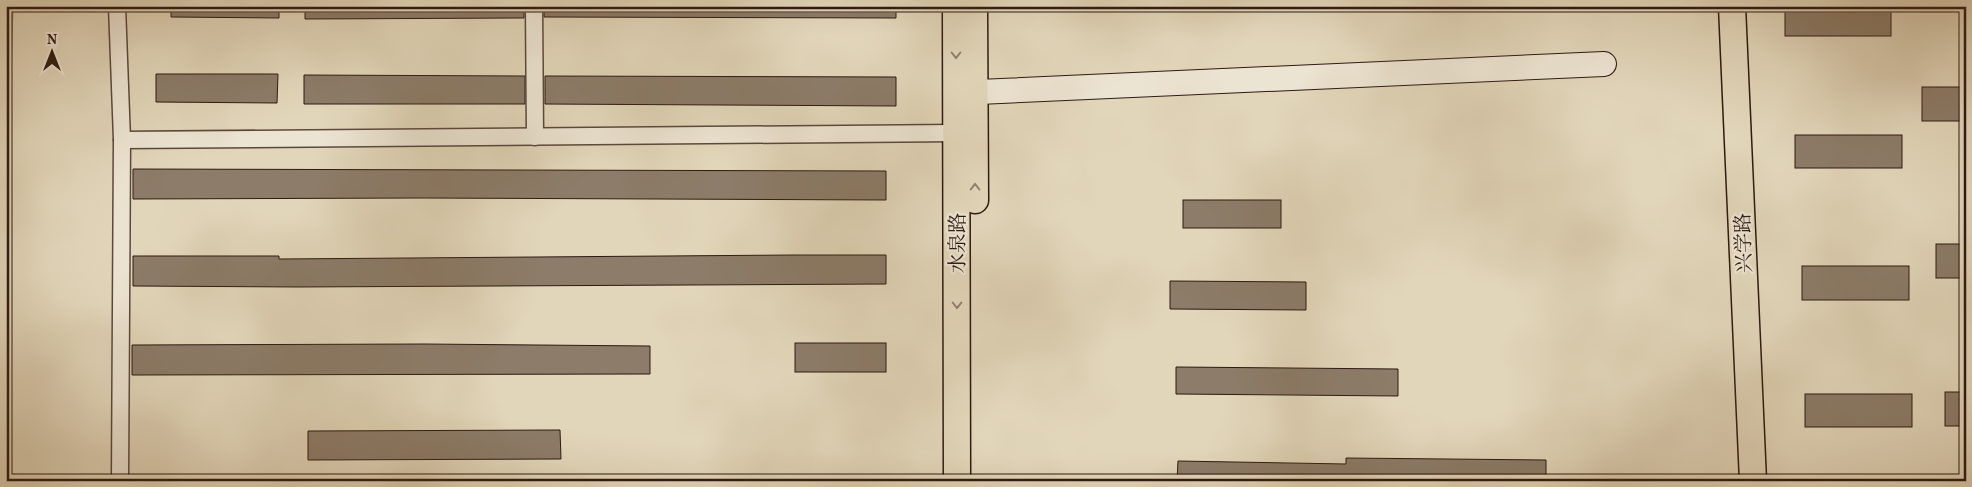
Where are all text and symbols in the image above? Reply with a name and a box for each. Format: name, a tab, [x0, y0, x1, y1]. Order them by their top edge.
north arrow	[28, 28, 78, 78]
text: N	[47, 31, 57, 50]
one-way arrow	[951, 52, 961, 59]
one-way arrow	[970, 183, 980, 190]
street label: 兴学路	[1730, 212, 1760, 273]
street label: 水泉路	[945, 213, 973, 273]
one-way arrow	[952, 302, 962, 309]

